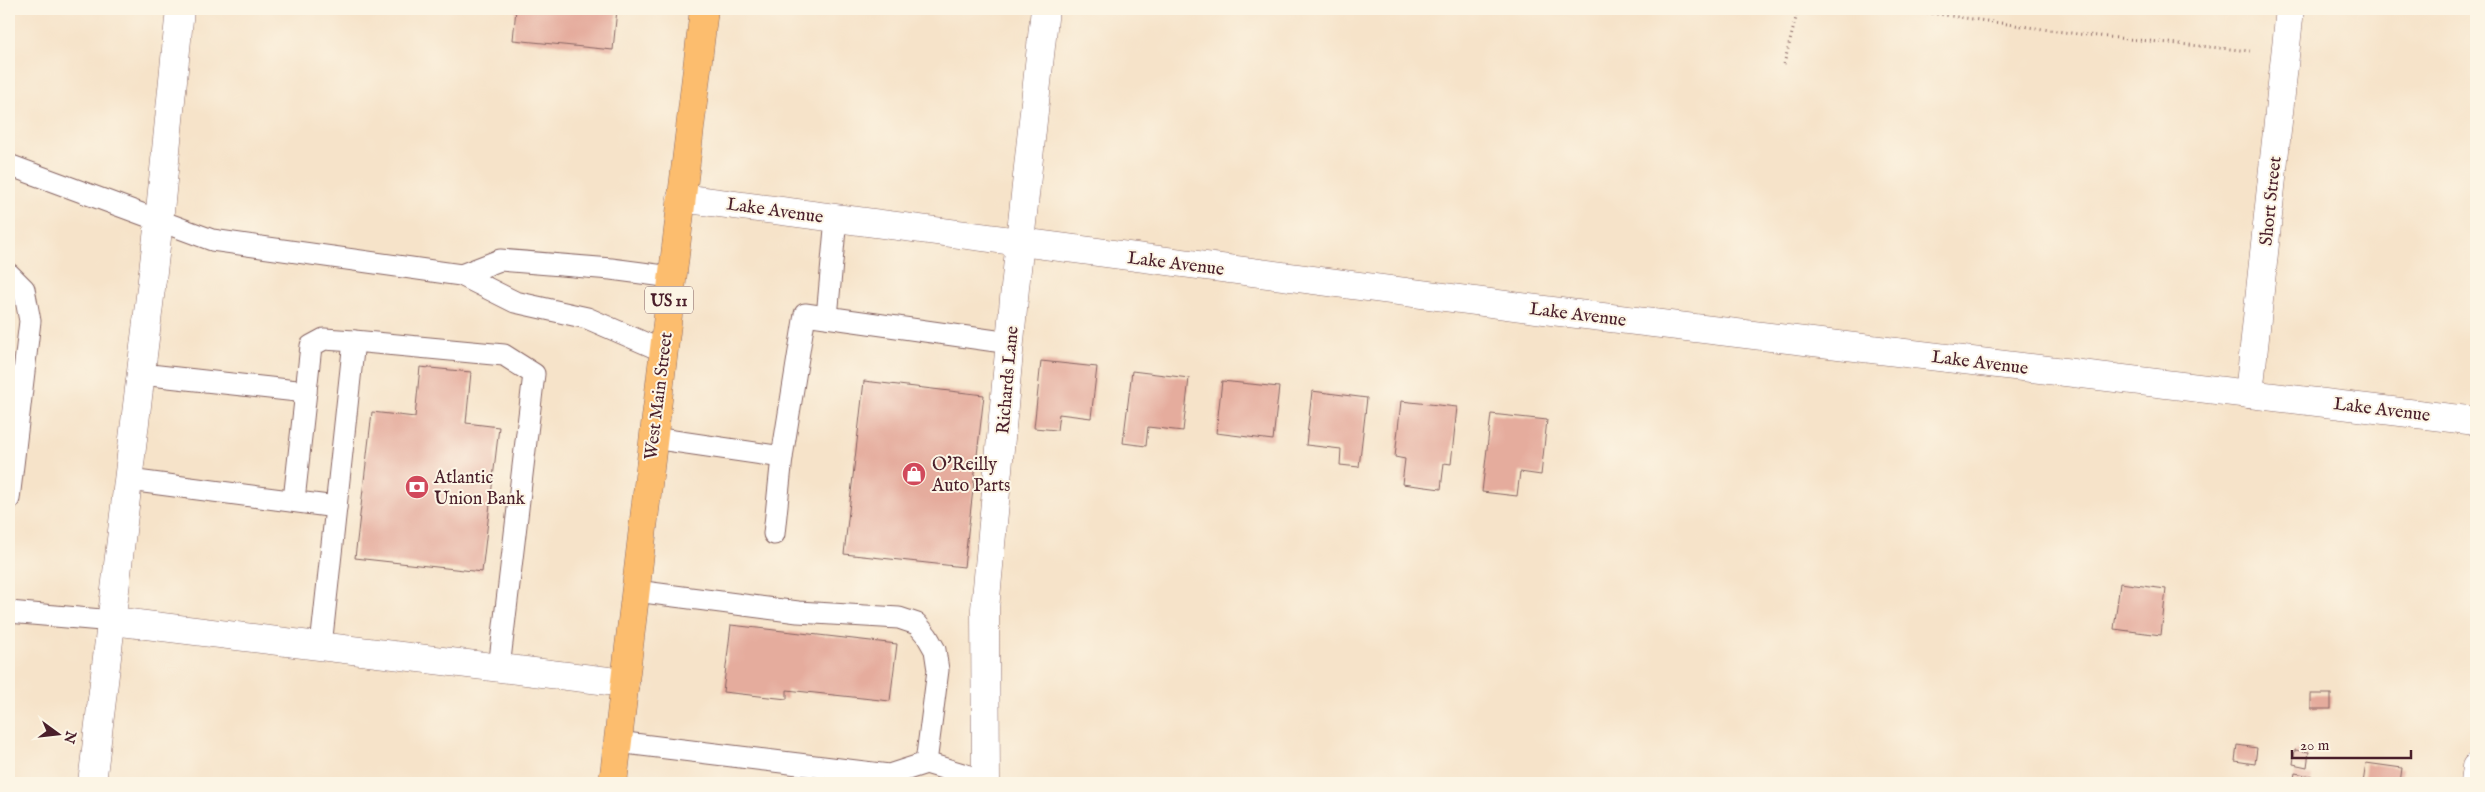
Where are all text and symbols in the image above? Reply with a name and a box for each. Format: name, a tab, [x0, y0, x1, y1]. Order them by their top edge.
street label: Short Street	[2255, 155, 2288, 247]
street label: Lake Avenue	[725, 193, 825, 230]
street label: Lake Avenue	[1126, 247, 1225, 282]
road number: US 11	[645, 286, 693, 314]
street label: Lake Avenue	[1528, 298, 1627, 333]
street label: Richards Lane	[992, 325, 1025, 435]
street label: West Main Street	[640, 331, 679, 461]
street label: Lake Avenue	[1930, 346, 2029, 381]
street label: Lake Avenue	[2332, 393, 2431, 428]
place label: O'Reilly Auto Parts	[931, 454, 1010, 498]
shop icon: O'Reilly Auto Parts	[901, 461, 927, 487]
place label: Atlantic Union Bank	[433, 467, 526, 511]
bank icon: Atlantic Union Bank	[404, 474, 430, 500]
north arrow	[32, 710, 82, 760]
scale bar	[2292, 727, 2411, 759]
text: N	[59, 728, 80, 745]
text: 20 m	[2300, 736, 2330, 755]

